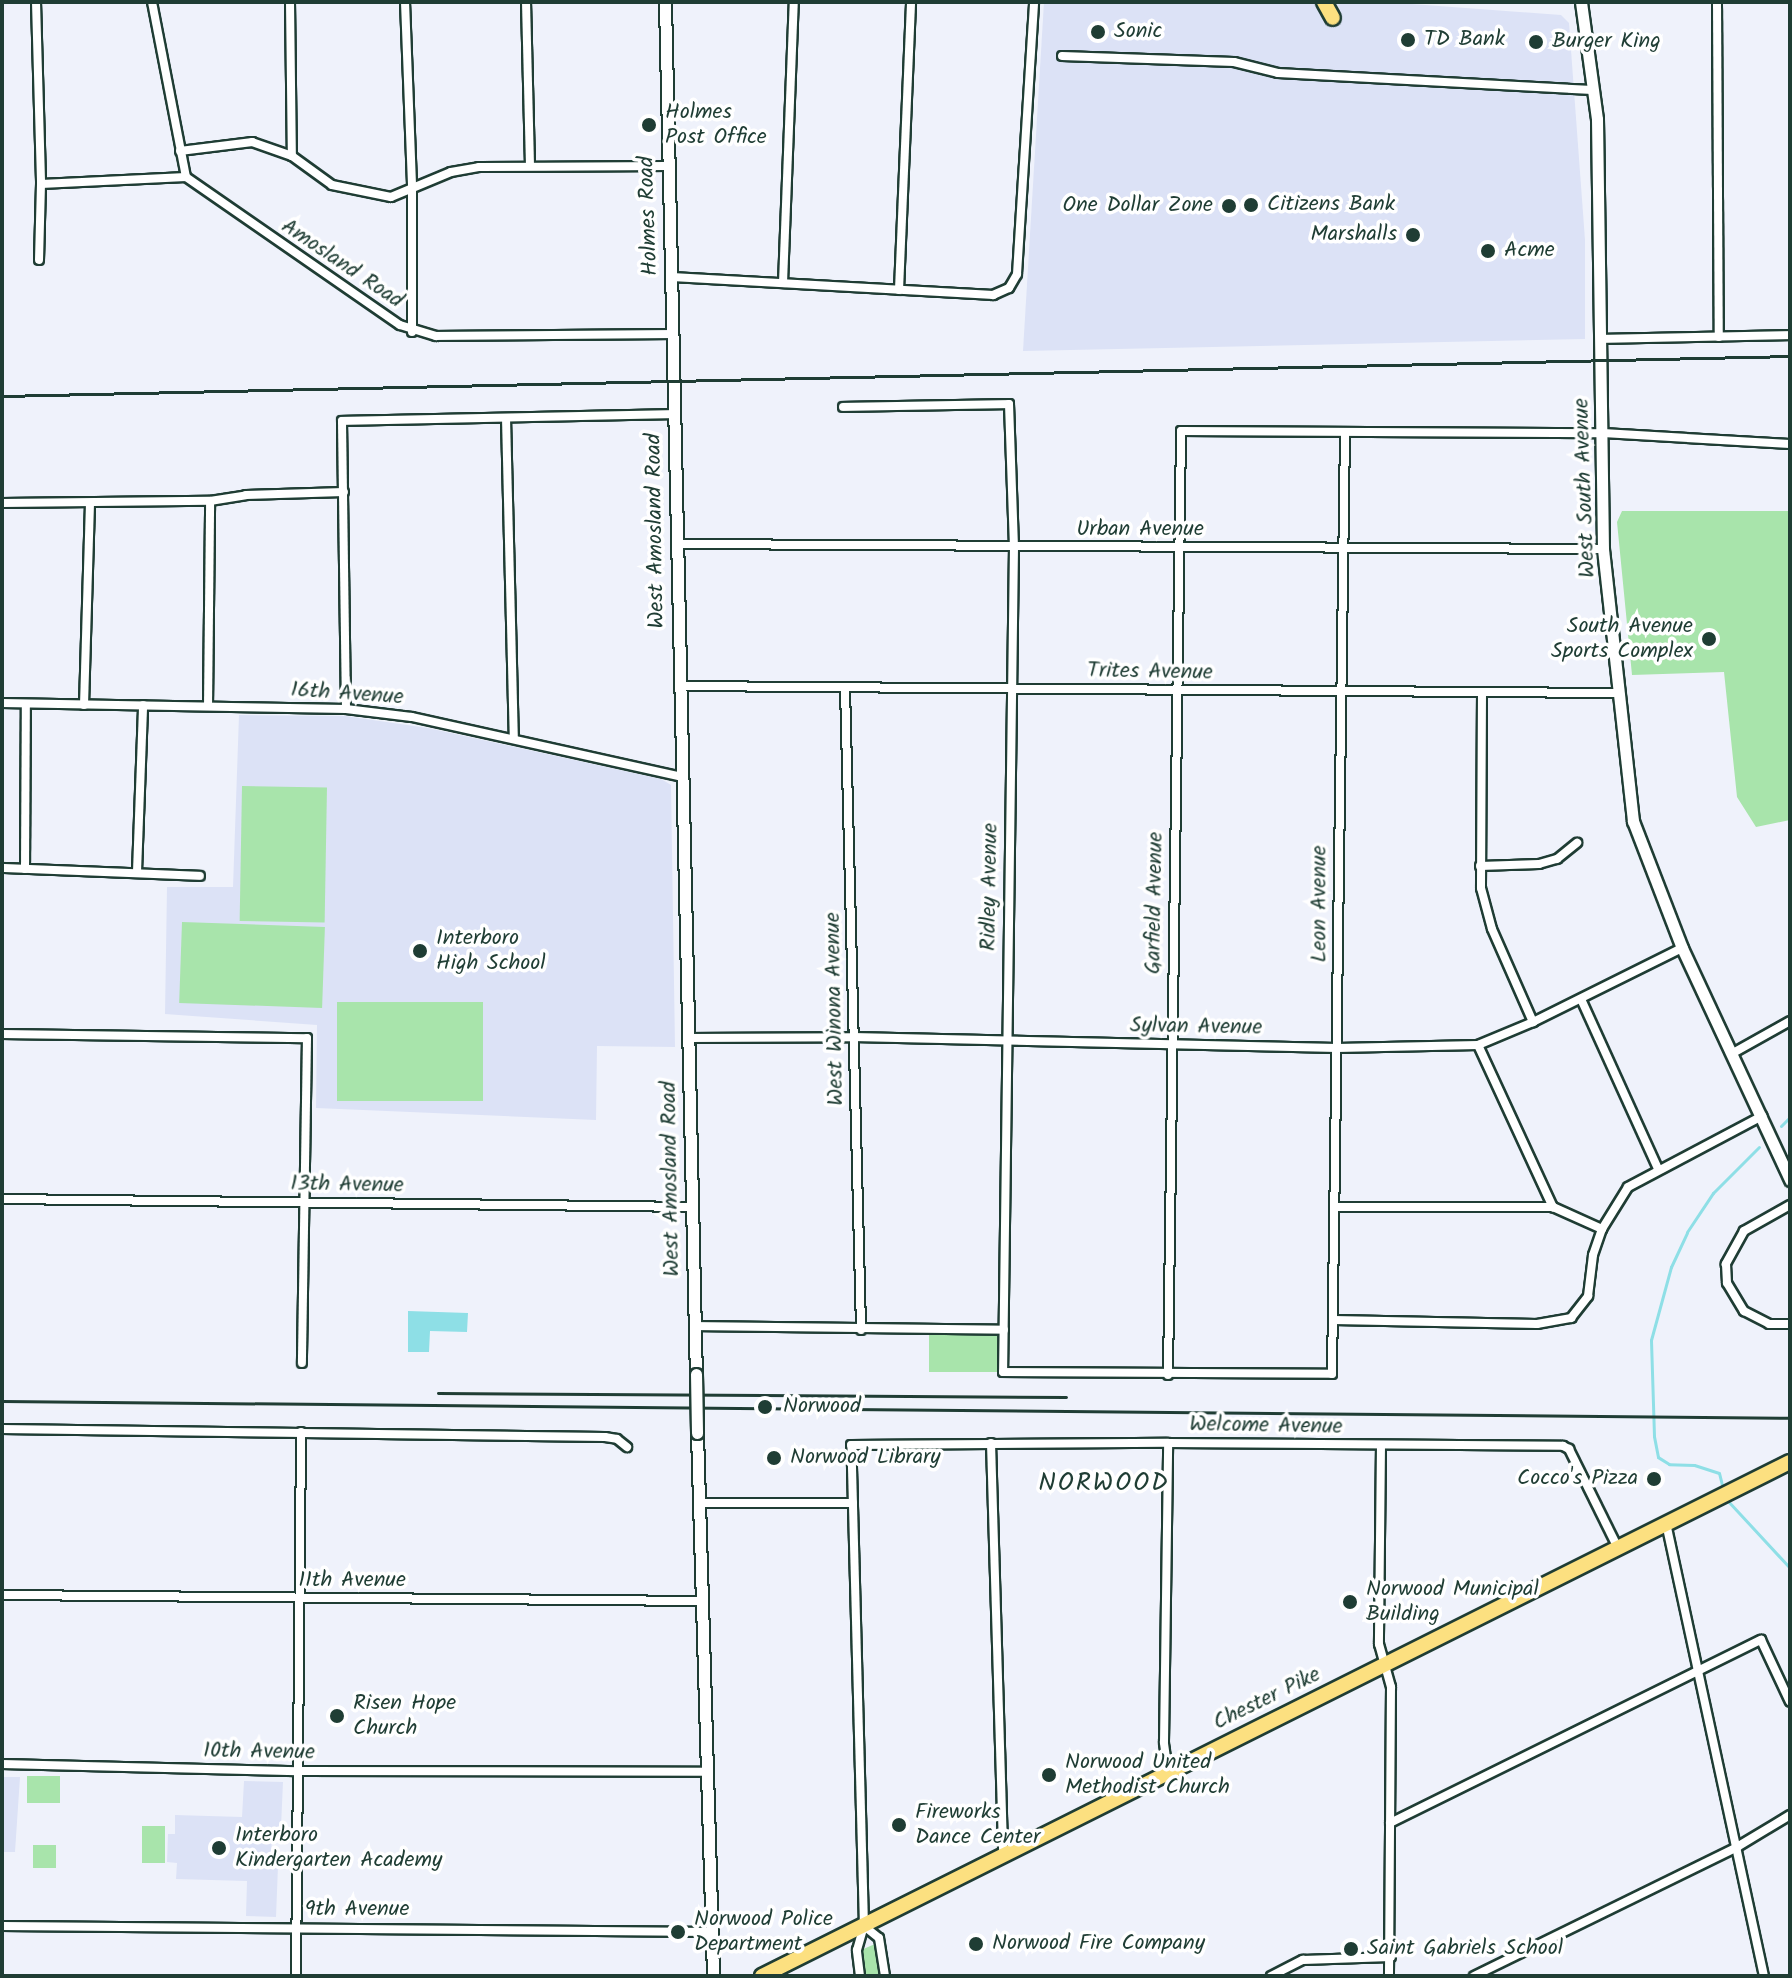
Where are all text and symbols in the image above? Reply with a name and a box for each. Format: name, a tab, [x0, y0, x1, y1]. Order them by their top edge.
place label: Sonic	[1114, 19, 1162, 45]
marker: Sonic	[1089, 23, 1107, 41]
place label: TD Bank	[1424, 27, 1505, 53]
place label: Burger King	[1552, 29, 1661, 55]
marker: TD Bank	[1399, 31, 1417, 49]
marker: Burger King	[1527, 33, 1545, 51]
place label: Holmes Post Office	[665, 99, 767, 150]
marker: Holmes Post Office	[640, 116, 658, 134]
street label: Holmes Road	[634, 156, 664, 276]
place label: Citizens Bank	[1267, 192, 1395, 218]
place label: One Dollar Zone	[1062, 193, 1213, 219]
marker: Citizens Bank	[1242, 196, 1260, 214]
marker: One Dollar Zone	[1220, 197, 1238, 215]
street label: Amosland Road	[276, 213, 408, 315]
place label: Marshalls	[1310, 222, 1397, 248]
marker: Marshalls	[1404, 226, 1422, 244]
place label: Acme	[1504, 238, 1555, 264]
marker: Acme	[1479, 242, 1497, 260]
street label: West South Avenue	[1569, 398, 1601, 578]
street label: West Amosland Road	[641, 433, 671, 629]
street label: Urban Avenue	[1076, 517, 1204, 543]
place label: South Avenue Sports Complex	[1551, 613, 1693, 664]
marker: South Avenue Sports Complex	[1700, 630, 1718, 648]
street label: Trites Avenue	[1087, 658, 1213, 686]
street label: 16th Avenue	[290, 677, 404, 711]
street label: Ridley Avenue	[976, 823, 1004, 951]
street label: Garfield Avenue	[1141, 832, 1169, 974]
street label: Leon Avenue	[1307, 845, 1333, 963]
street label: West Winona Avenue	[820, 912, 850, 1106]
place label: Interboro High School	[436, 925, 546, 976]
marker: Interboro High School	[411, 942, 429, 960]
street label: Sylvan Avenue	[1130, 1013, 1262, 1041]
street label: West Amosland Road	[656, 1081, 686, 1277]
street label: 13th Avenue	[290, 1171, 404, 1199]
place label: Norwood	[783, 1394, 861, 1420]
marker: Norwood	[754, 1396, 776, 1418]
street label: Welcome Avenue	[1189, 1411, 1343, 1441]
place label: Norwood Library	[790, 1445, 941, 1471]
marker: Norwood Library	[765, 1449, 783, 1467]
place label: Cocco's Pizza	[1517, 1466, 1638, 1492]
district label: NORWOOD	[1038, 1468, 1170, 1500]
marker: Cocco's Pizza	[1645, 1470, 1663, 1488]
street label: 11th Avenue	[298, 1568, 406, 1594]
place label: Norwood Municipal Building	[1366, 1576, 1539, 1628]
marker: Norwood Municipal Building	[1341, 1593, 1359, 1611]
street label: Chester Pike	[1209, 1662, 1325, 1736]
place label: Risen Hope Church	[353, 1690, 456, 1742]
marker: Risen Hope Church	[328, 1707, 346, 1725]
street label: 10th Avenue	[203, 1738, 315, 1766]
place label: Norwood United Methodist Church	[1065, 1749, 1230, 1800]
marker: Norwood United Methodist Church	[1040, 1766, 1058, 1784]
place label: Fireworks Dance Center	[915, 1799, 1040, 1850]
marker: Fireworks Dance Center	[890, 1816, 908, 1834]
place label: Interboro Kindergarten Academy	[235, 1822, 442, 1874]
marker: Interboro Kindergarten Academy	[210, 1839, 228, 1857]
street label: 9th Avenue	[305, 1897, 409, 1923]
place label: Norwood Police Department	[694, 1906, 833, 1958]
marker: Norwood Police Department	[669, 1923, 687, 1941]
place label: Norwood Fire Company	[992, 1931, 1205, 1957]
marker: Norwood Fire Company	[967, 1935, 985, 1953]
place label: Saint Gabriels School	[1367, 1936, 1563, 1962]
marker: Saint Gabriels School	[1342, 1940, 1360, 1958]

